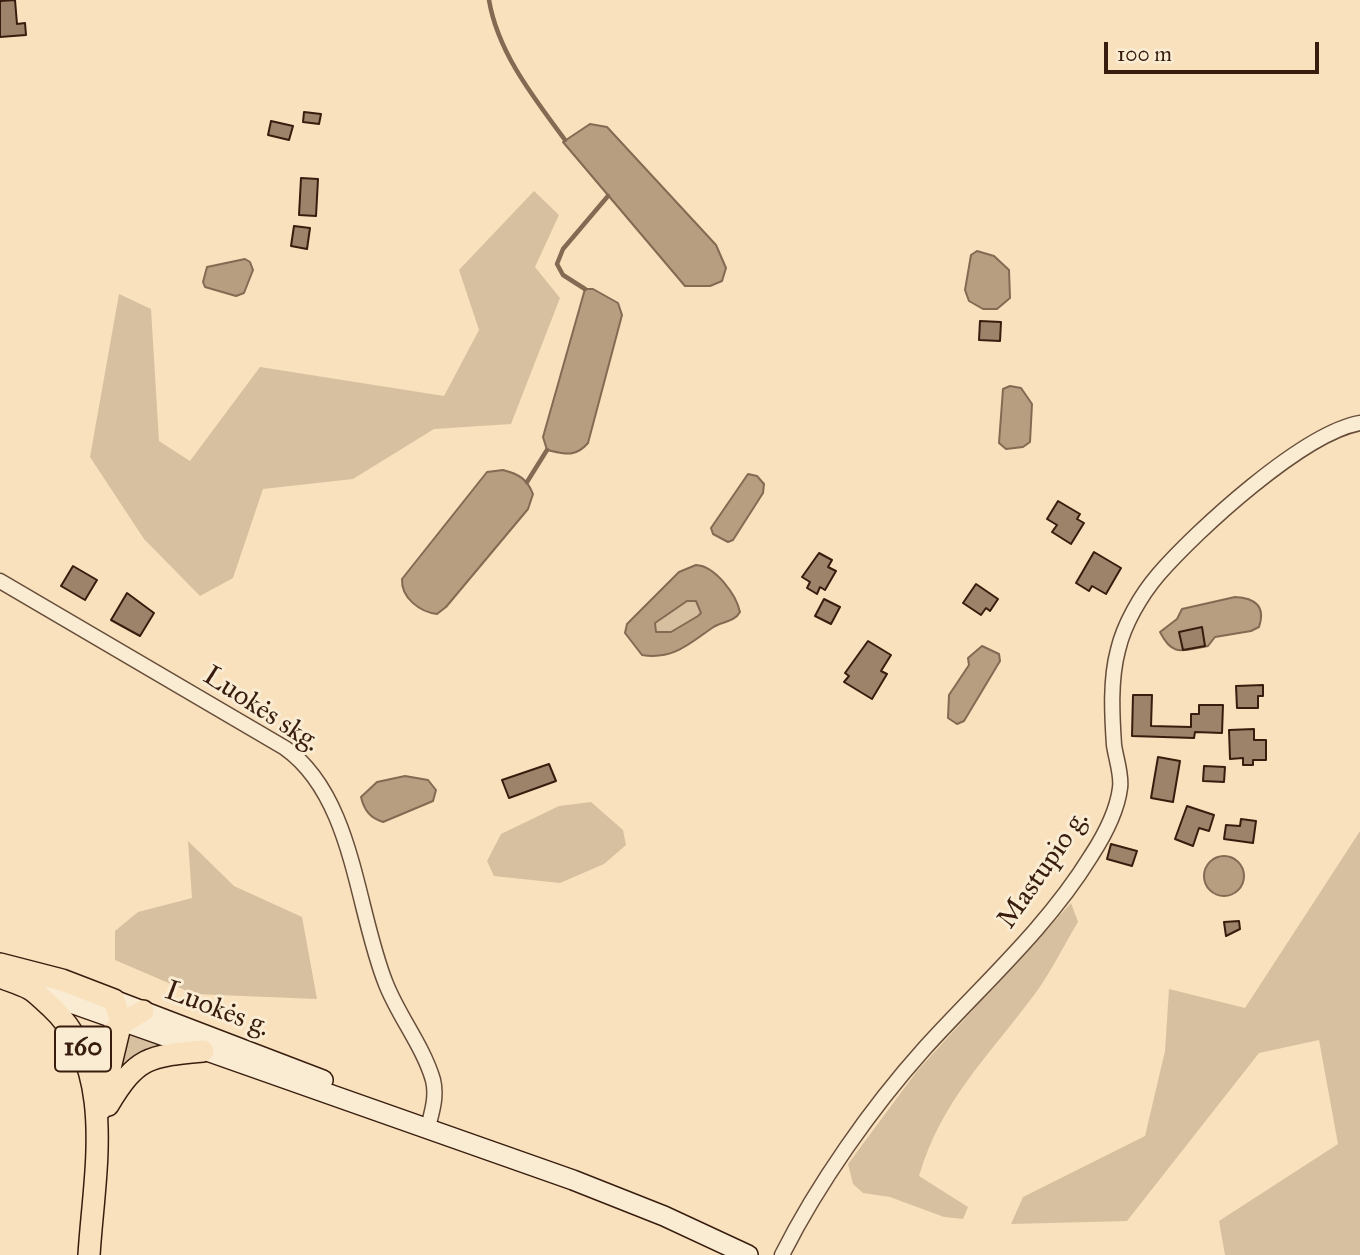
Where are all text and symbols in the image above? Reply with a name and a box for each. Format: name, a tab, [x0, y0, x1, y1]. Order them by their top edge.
scale bar	[1108, 28, 1323, 72]
text: 100 m	[1117, 41, 1172, 67]
street label: Luokės skg.	[196, 660, 326, 760]
street label: Mastupio g.	[991, 804, 1097, 936]
street label: Luokės g.	[160, 975, 274, 1045]
road number: 160	[55, 1026, 111, 1072]

